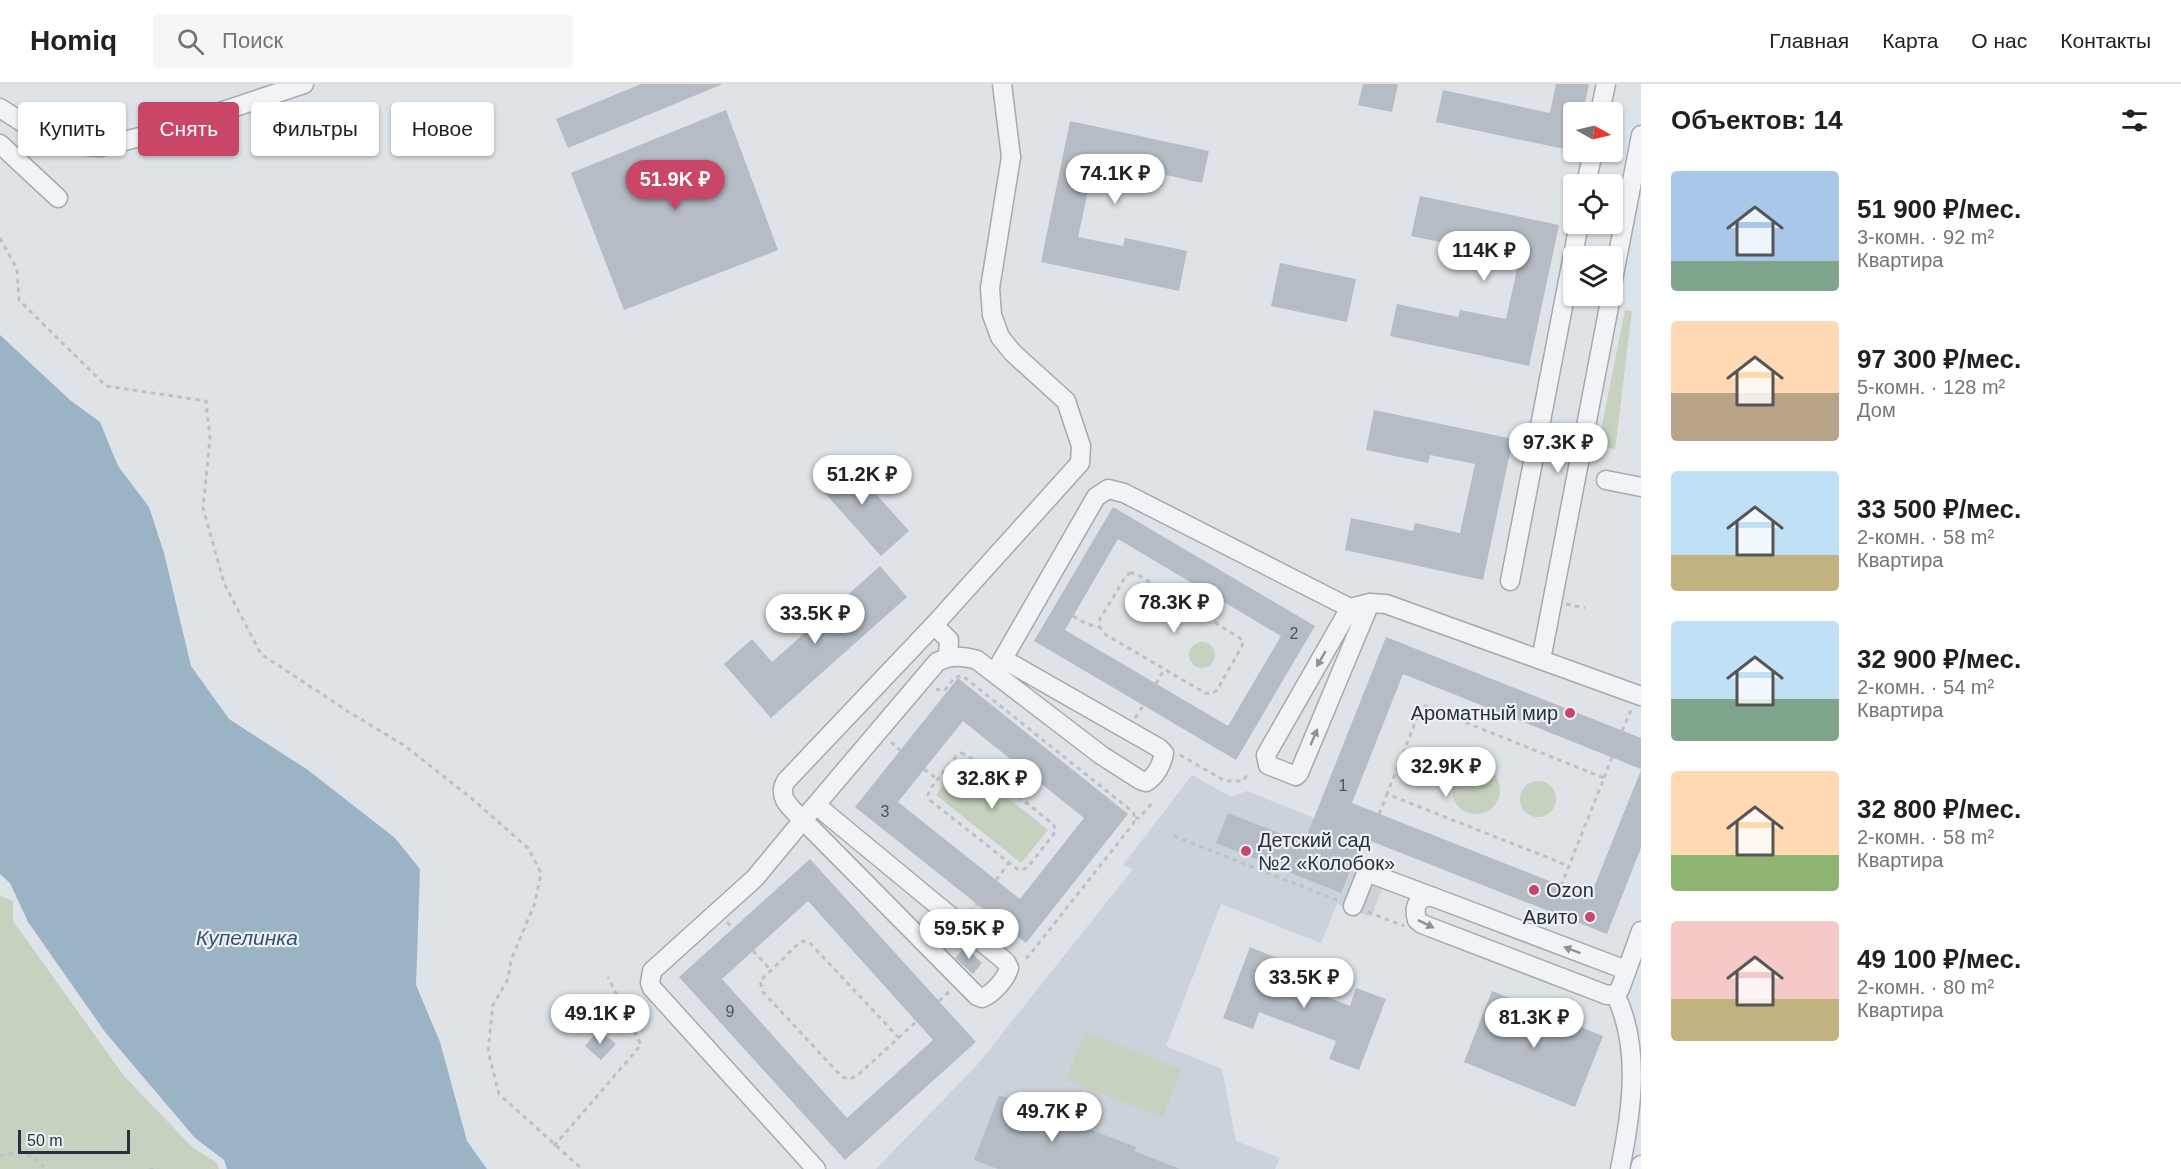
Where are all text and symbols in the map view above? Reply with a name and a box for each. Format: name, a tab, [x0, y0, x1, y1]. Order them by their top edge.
search box	[153, 14, 573, 68]
text: Homiq	[30, 25, 117, 56]
icon: search	[174, 25, 207, 58]
text: Поиск	[222, 28, 283, 53]
text: Главная	[1769, 29, 1849, 52]
text: Карта	[1882, 29, 1938, 52]
text: О нас	[1971, 29, 2027, 52]
text: Контакты	[2060, 29, 2151, 52]
chip: Купить	[18, 102, 126, 156]
chip: Снять	[138, 102, 239, 156]
chip: Фильтры	[251, 102, 379, 156]
chip: Новое	[391, 102, 494, 156]
north arrow	[1563, 102, 1623, 162]
map controls	[1563, 102, 1623, 306]
icon: filters	[2118, 104, 2151, 137]
text: Объектов: 14	[1671, 105, 1842, 135]
pin: 74.1K ₽	[1060, 154, 1170, 205]
pin: 51.9K ₽	[620, 160, 730, 211]
text: 74.1K ₽	[1080, 162, 1150, 184]
text: 51.9K ₽	[640, 168, 710, 190]
button: locate	[1563, 174, 1623, 234]
text: 51 900 ₽/мес.	[1857, 194, 2021, 224]
icon: home	[1719, 195, 1791, 267]
text: 3-комн. · 92 m²	[1857, 226, 1994, 248]
pin: 114K ₽	[1435, 231, 1533, 282]
text: 114K ₽	[1452, 239, 1516, 261]
button: layers	[1563, 246, 1623, 306]
text: Квартира	[1857, 249, 1943, 271]
text: 97 300 ₽/мес.	[1857, 344, 2021, 374]
icon: home	[1719, 345, 1791, 417]
text: 5-комн. · 128 m²	[1857, 376, 2005, 398]
text: Дом	[1857, 399, 1896, 421]
pin: 97.3K ₽	[1503, 423, 1613, 474]
text: 97.3K ₽	[1523, 431, 1593, 453]
pin: 51.2K ₽	[807, 455, 917, 506]
text: 51.2K ₽	[827, 463, 897, 485]
text: 33 500 ₽/мес.	[1857, 494, 2021, 524]
icon: home	[1719, 495, 1791, 567]
text: 2-комн. · 58 m²	[1857, 526, 1994, 548]
text: Квартира	[1857, 549, 1943, 571]
pin: 78.3K ₽	[1119, 583, 1229, 634]
text: 78.3K ₽	[1139, 591, 1209, 613]
pin: 33.5K ₽	[760, 594, 870, 645]
text: 33.5K ₽	[780, 602, 850, 624]
house number: 2	[1290, 625, 1299, 642]
text: 32 900 ₽/мес.	[1857, 644, 2021, 674]
icon: home	[1719, 645, 1791, 717]
one-way arrow	[1315, 651, 1326, 667]
text: 2-комн. · 54 m²	[1857, 676, 1994, 698]
text: Квартира	[1857, 699, 1943, 721]
place label: Ароматный мир	[1411, 702, 1558, 724]
marker: Ароматный мир	[1563, 706, 1577, 720]
one-way arrow	[1309, 728, 1319, 746]
pin: 32.9K ₽	[1391, 747, 1501, 798]
text: 32.9K ₽	[1411, 755, 1481, 777]
pin: 32.8K ₽	[937, 759, 1047, 810]
text: 32.8K ₽	[957, 767, 1027, 789]
house number: 1	[1339, 777, 1348, 794]
text: 32 800 ₽/мес.	[1857, 794, 2021, 824]
icon: home	[1719, 795, 1791, 867]
house number: 3	[881, 803, 890, 820]
text: 2-комн. · 58 m²	[1857, 826, 1994, 848]
place label: Детский сад №2 «Колобок»	[1258, 829, 1395, 874]
marker: Детский сад №2 «Колобок»	[1239, 844, 1253, 858]
text: Квартира	[1857, 849, 1943, 871]
place label: Ozon	[1546, 879, 1594, 901]
marker: Ozon	[1527, 883, 1541, 897]
place label: Авито	[1523, 906, 1578, 928]
pin: 59.5K ₽	[914, 909, 1024, 960]
marker: Авито	[1583, 910, 1597, 924]
text: 59.5K ₽	[934, 917, 1004, 939]
one-way arrow	[1418, 920, 1435, 929]
water label: Купелинка	[196, 926, 298, 949]
one-way arrow	[1562, 944, 1580, 954]
text: 49 100 ₽/мес.	[1857, 944, 2021, 974]
icon: home	[1719, 945, 1791, 1017]
pin: 33.5K ₽	[1249, 958, 1359, 1009]
text: 33.5K ₽	[1269, 966, 1339, 988]
text: 2-комн. · 80 m²	[1857, 976, 1994, 998]
pin: 49.1K ₽	[545, 994, 655, 1045]
pin: 81.3K ₽	[1479, 998, 1589, 1049]
text: Квартира	[1857, 999, 1943, 1021]
text: 49.1K ₽	[565, 1002, 635, 1024]
house number: 9	[726, 1003, 735, 1020]
text: 81.3K ₽	[1499, 1006, 1569, 1028]
pin: 49.7K ₽	[997, 1092, 1107, 1143]
text: 49.7K ₽	[1017, 1100, 1087, 1122]
scale bar	[18, 1127, 130, 1154]
text: 50 m	[27, 1132, 63, 1149]

